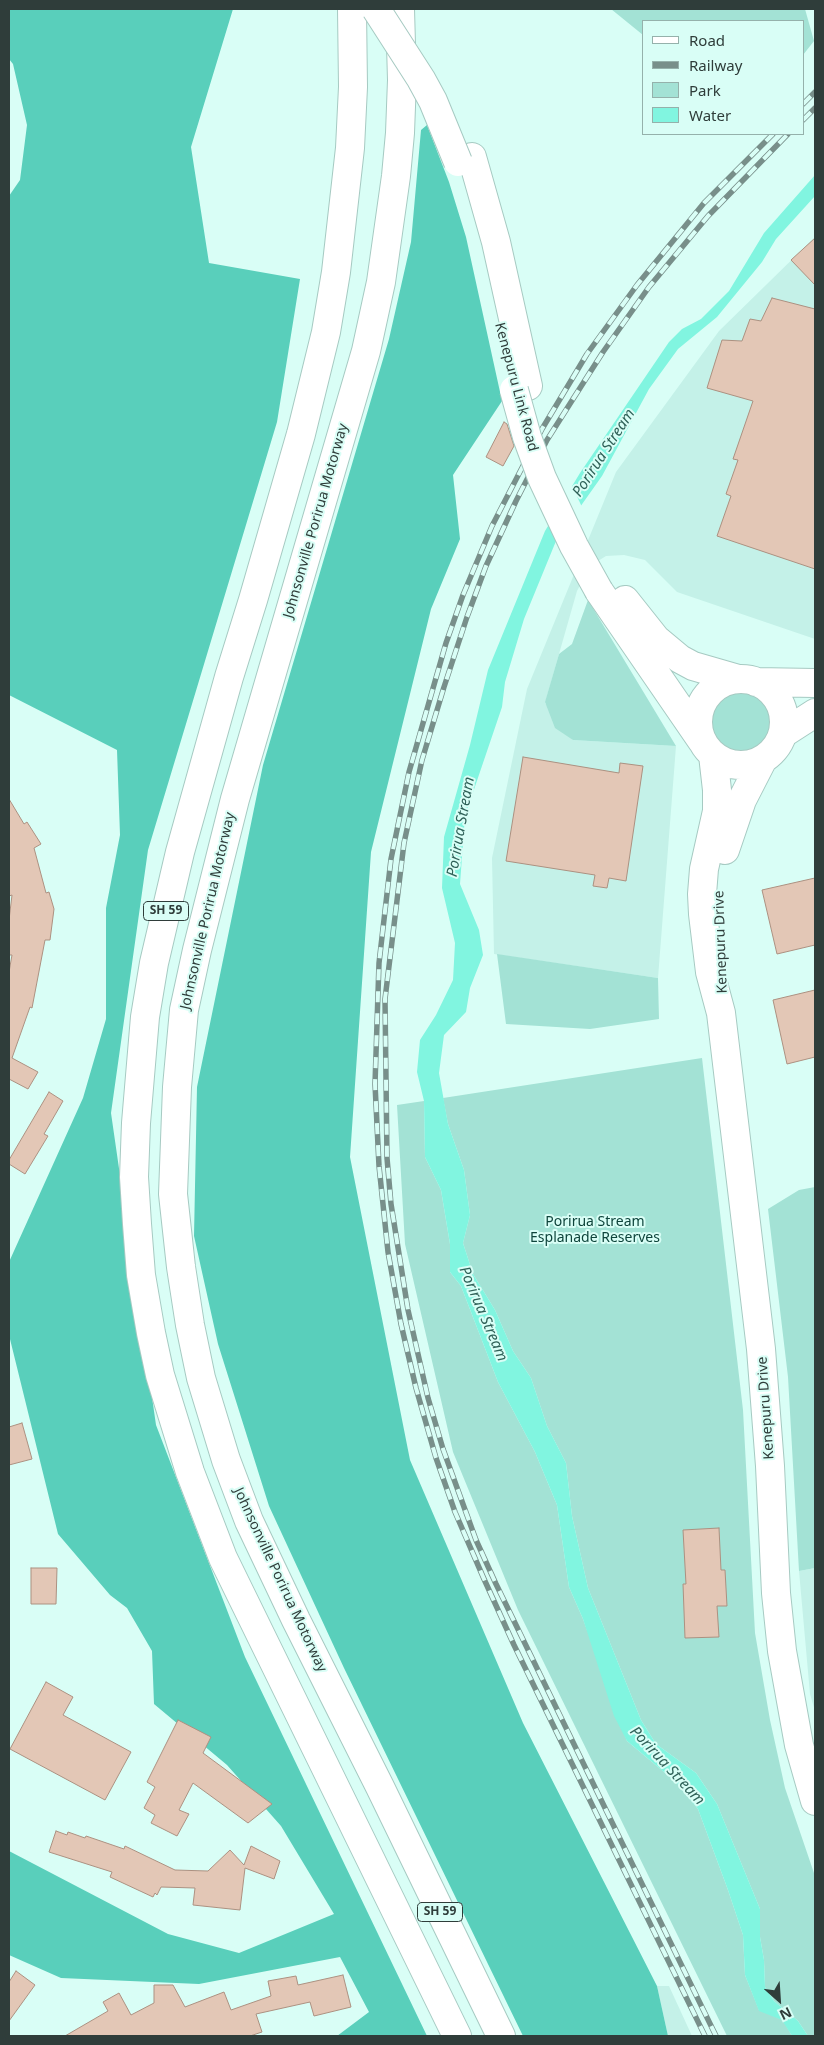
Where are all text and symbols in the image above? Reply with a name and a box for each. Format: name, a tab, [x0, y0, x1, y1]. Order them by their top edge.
legend	[642, 20, 804, 135]
text: Road	[689, 30, 725, 50]
text: Railway	[689, 55, 742, 75]
text: Park	[689, 80, 721, 100]
text: Water	[689, 105, 731, 125]
street label: Kenepuru Link Road	[491, 321, 541, 453]
water label: Porirua Stream	[569, 406, 639, 500]
street label: Johnsonville Porirua Motorway	[280, 422, 352, 620]
water label: Porirua Stream	[443, 776, 479, 878]
street label: Johnsonville Porirua Motorway	[177, 811, 239, 1011]
street label: Kenepuru Drive	[711, 890, 731, 994]
road number: SH 59	[144, 901, 188, 920]
park label: Porirua Stream Esplanade Reserves	[530, 1214, 660, 1246]
water label: Porirua Stream	[455, 1264, 511, 1364]
street label: Kenepuru Drive	[754, 1356, 778, 1460]
street label: Johnsonville Porirua Motorway	[230, 1485, 330, 1675]
water label: Porirua Stream	[626, 1723, 708, 1809]
road number: SH 59	[418, 1902, 462, 1921]
north arrow	[754, 1975, 804, 2025]
text: N	[777, 2003, 795, 2025]

